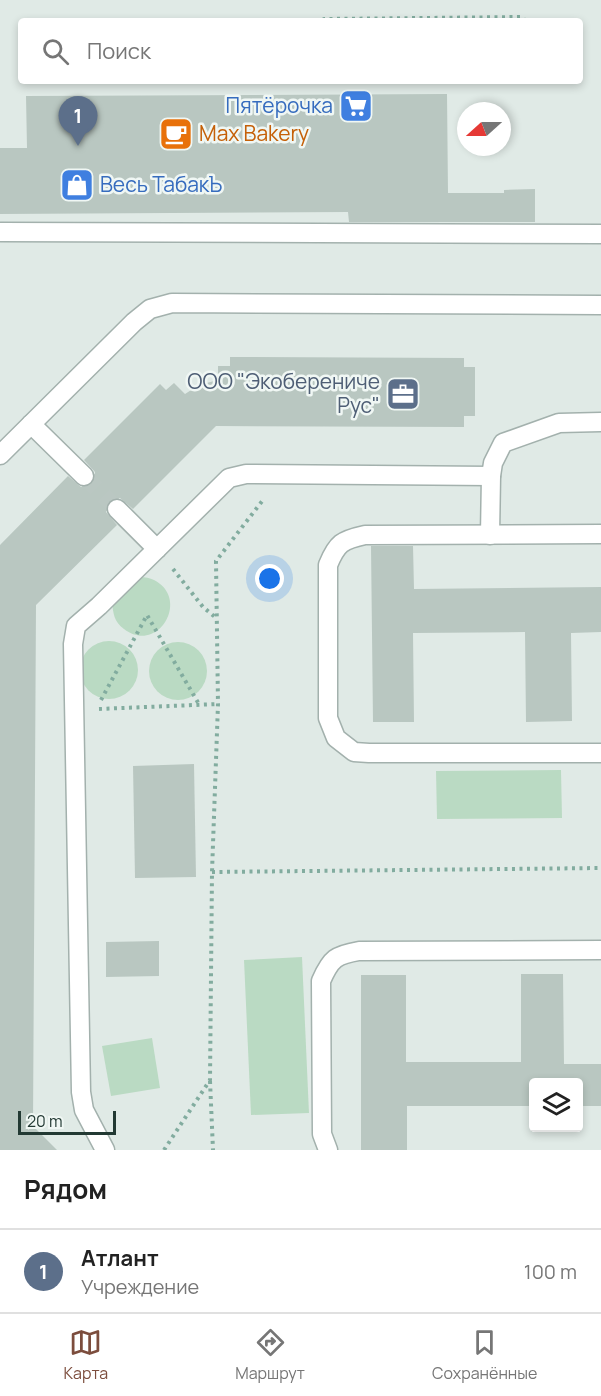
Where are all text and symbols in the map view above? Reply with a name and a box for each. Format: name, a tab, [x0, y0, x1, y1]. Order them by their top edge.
search box	[18, 18, 583, 84]
icon: search	[39, 35, 72, 68]
text: Поиск	[87, 36, 151, 66]
supermarket icon: Пятёрочка	[338, 88, 374, 124]
place label: Пятёрочка	[226, 91, 333, 119]
pin: 1	[58, 96, 98, 146]
north arrow	[457, 102, 511, 156]
cafe icon: Max Bakery	[158, 116, 194, 152]
place label: Max Bakery	[199, 119, 309, 147]
shop icon: Весь ТабакЪ	[59, 167, 95, 203]
place label: Весь ТабакЪ	[100, 170, 222, 198]
place label: ООО "Экоберениче Рус"	[187, 367, 380, 419]
office icon: ООО "Экоберениче Рус"	[385, 376, 421, 412]
your location	[255, 564, 284, 593]
map controls	[529, 1078, 583, 1132]
button: layers	[529, 1078, 583, 1132]
scale bar	[18, 1108, 116, 1136]
text: 20 m	[27, 1110, 63, 1132]
text: Рядом	[24, 1171, 107, 1207]
text: Атлант	[81, 1243, 159, 1273]
text: 1	[39, 1258, 48, 1285]
text: 100 m	[524, 1258, 577, 1285]
text: Учреждение	[81, 1273, 199, 1300]
tab: Карта	[64, 1326, 108, 1384]
tab: Маршрут	[235, 1326, 305, 1384]
tab: Сохранённые	[432, 1326, 537, 1384]

